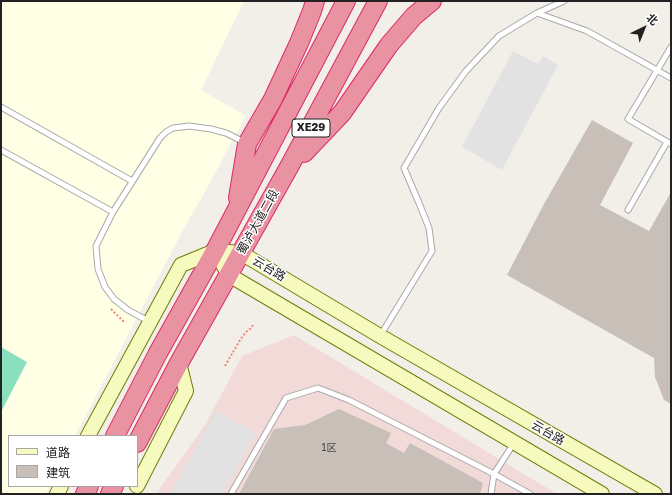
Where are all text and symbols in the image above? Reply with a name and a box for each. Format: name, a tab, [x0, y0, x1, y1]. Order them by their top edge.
north arrow	[624, 8, 664, 48]
text: 北	[644, 10, 661, 27]
road number: XE29	[292, 119, 330, 137]
street label: 蜀泸大道二段	[234, 187, 282, 257]
street label: 云台路	[250, 254, 288, 284]
street label: 云台路	[529, 418, 567, 448]
legend	[8, 435, 138, 487]
house number: 1区	[322, 442, 336, 454]
text: 道路	[46, 445, 70, 460]
text: 建筑	[46, 465, 70, 480]

